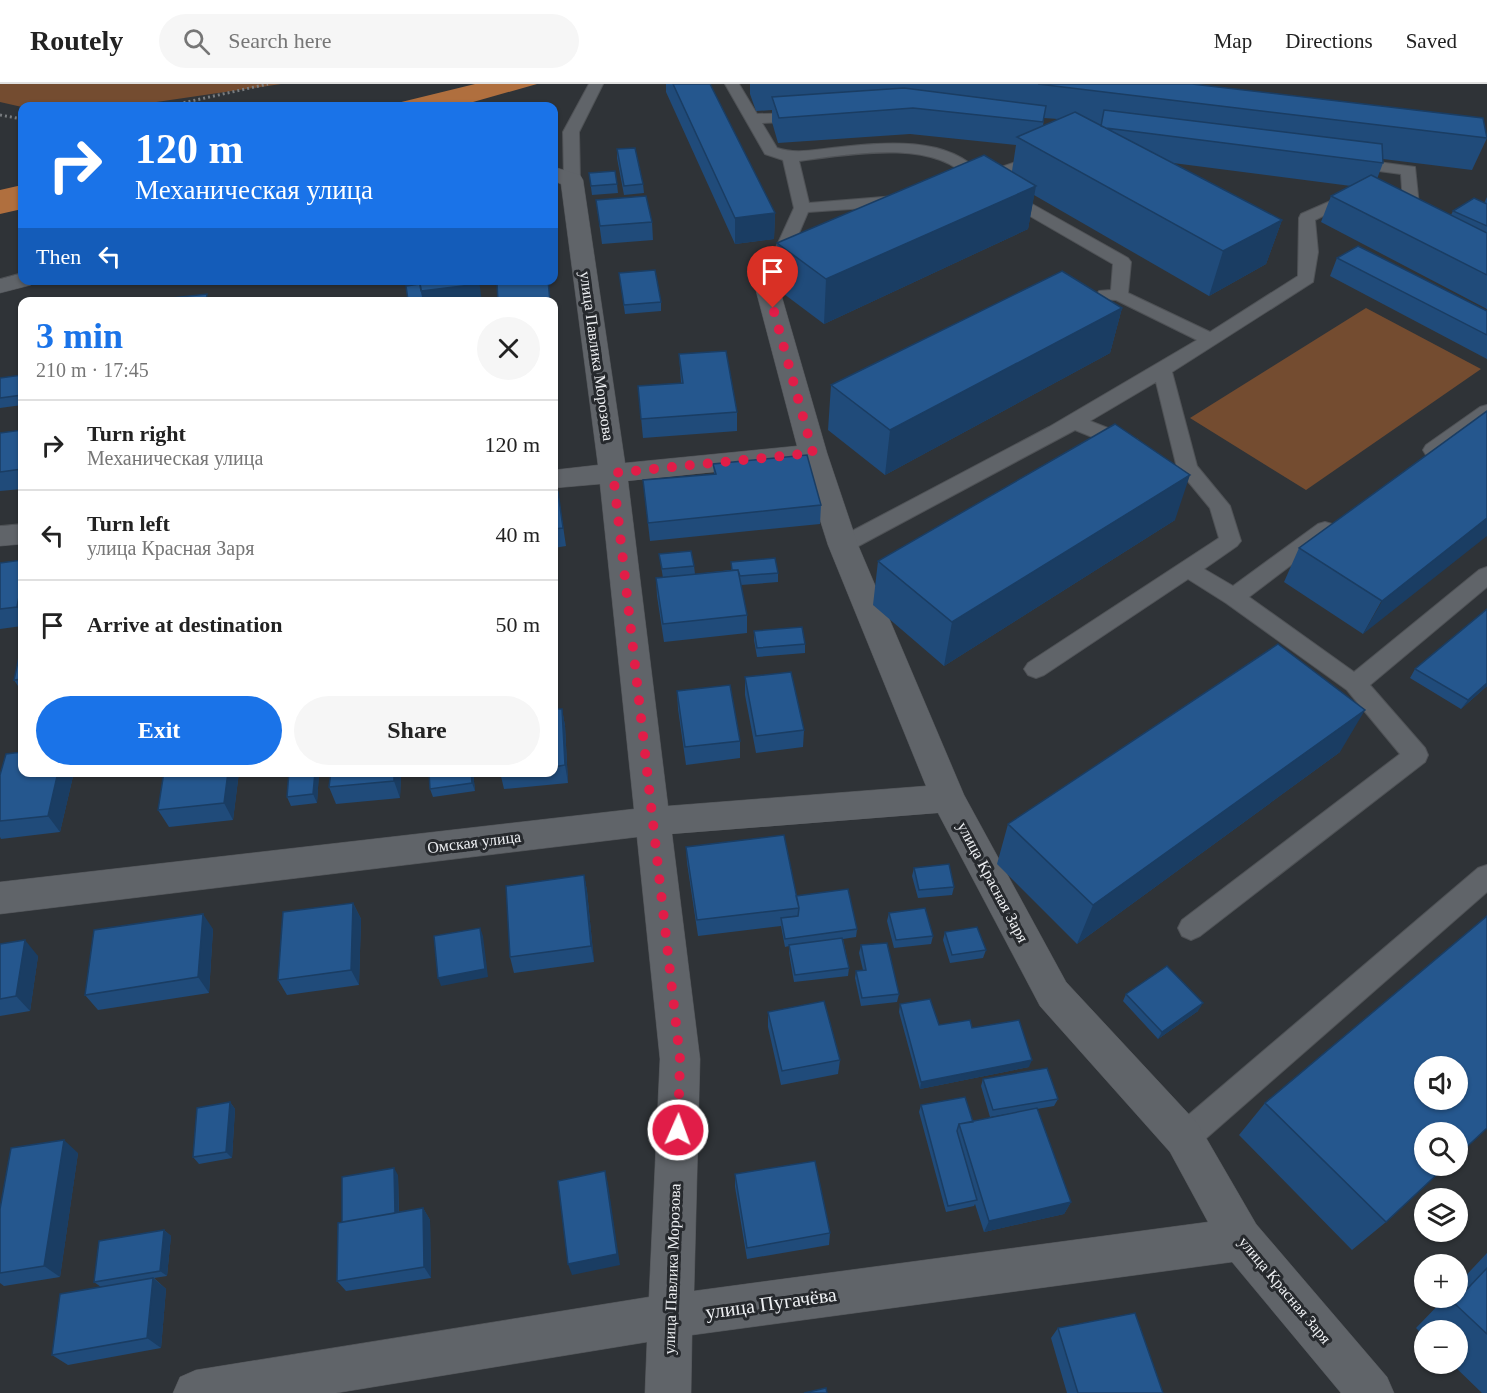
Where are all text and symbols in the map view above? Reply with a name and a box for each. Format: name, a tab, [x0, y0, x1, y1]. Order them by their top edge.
search box	[159, 14, 579, 68]
text: Routely	[30, 25, 123, 56]
icon: search	[180, 25, 213, 58]
text: Search here	[228, 28, 332, 53]
text: Map	[1214, 29, 1252, 53]
text: Directions	[1285, 29, 1373, 53]
text: Saved	[1406, 29, 1457, 53]
icon: right	[36, 126, 114, 204]
text: 120 m	[135, 126, 244, 172]
text: Механическая улица	[135, 175, 373, 205]
icon: left	[93, 240, 126, 273]
text: Then	[36, 244, 81, 269]
pin	[747, 246, 798, 308]
icon: arrive	[756, 255, 789, 288]
street label: улица Павлика Морозова	[576, 270, 617, 442]
text: 3 min	[36, 316, 123, 356]
button: close	[477, 317, 540, 380]
text: 210 m · 17:45	[36, 359, 149, 381]
text: Turn right	[87, 421, 186, 446]
icon: right	[36, 429, 69, 462]
text: 120 m	[484, 432, 540, 457]
text: Механическая улица	[87, 447, 263, 469]
text: Turn left	[87, 511, 170, 536]
icon: left	[36, 519, 69, 552]
text: 40 m	[495, 522, 540, 547]
text: улица Красная Заря	[87, 537, 254, 559]
icon: arrive	[36, 609, 69, 642]
text: Arrive at destination	[87, 612, 283, 637]
text: 50 m	[495, 612, 540, 637]
button: Exit	[36, 696, 282, 765]
button: Share	[294, 696, 540, 765]
street label: улица Красная Заря	[953, 819, 1032, 946]
street label: Омская улица	[426, 828, 522, 857]
map controls	[1414, 1056, 1468, 1374]
button: sound	[1414, 1056, 1468, 1110]
position arrow	[646, 1098, 710, 1162]
button: search	[1414, 1122, 1468, 1176]
street label: улица Павлика Морозова	[661, 1183, 684, 1355]
button: layers	[1414, 1188, 1468, 1242]
street label: улица Красная Заря	[1235, 1233, 1335, 1348]
button: +	[1414, 1254, 1468, 1308]
street label: улица Пугачёва	[704, 1283, 838, 1324]
button: −	[1414, 1320, 1468, 1374]

